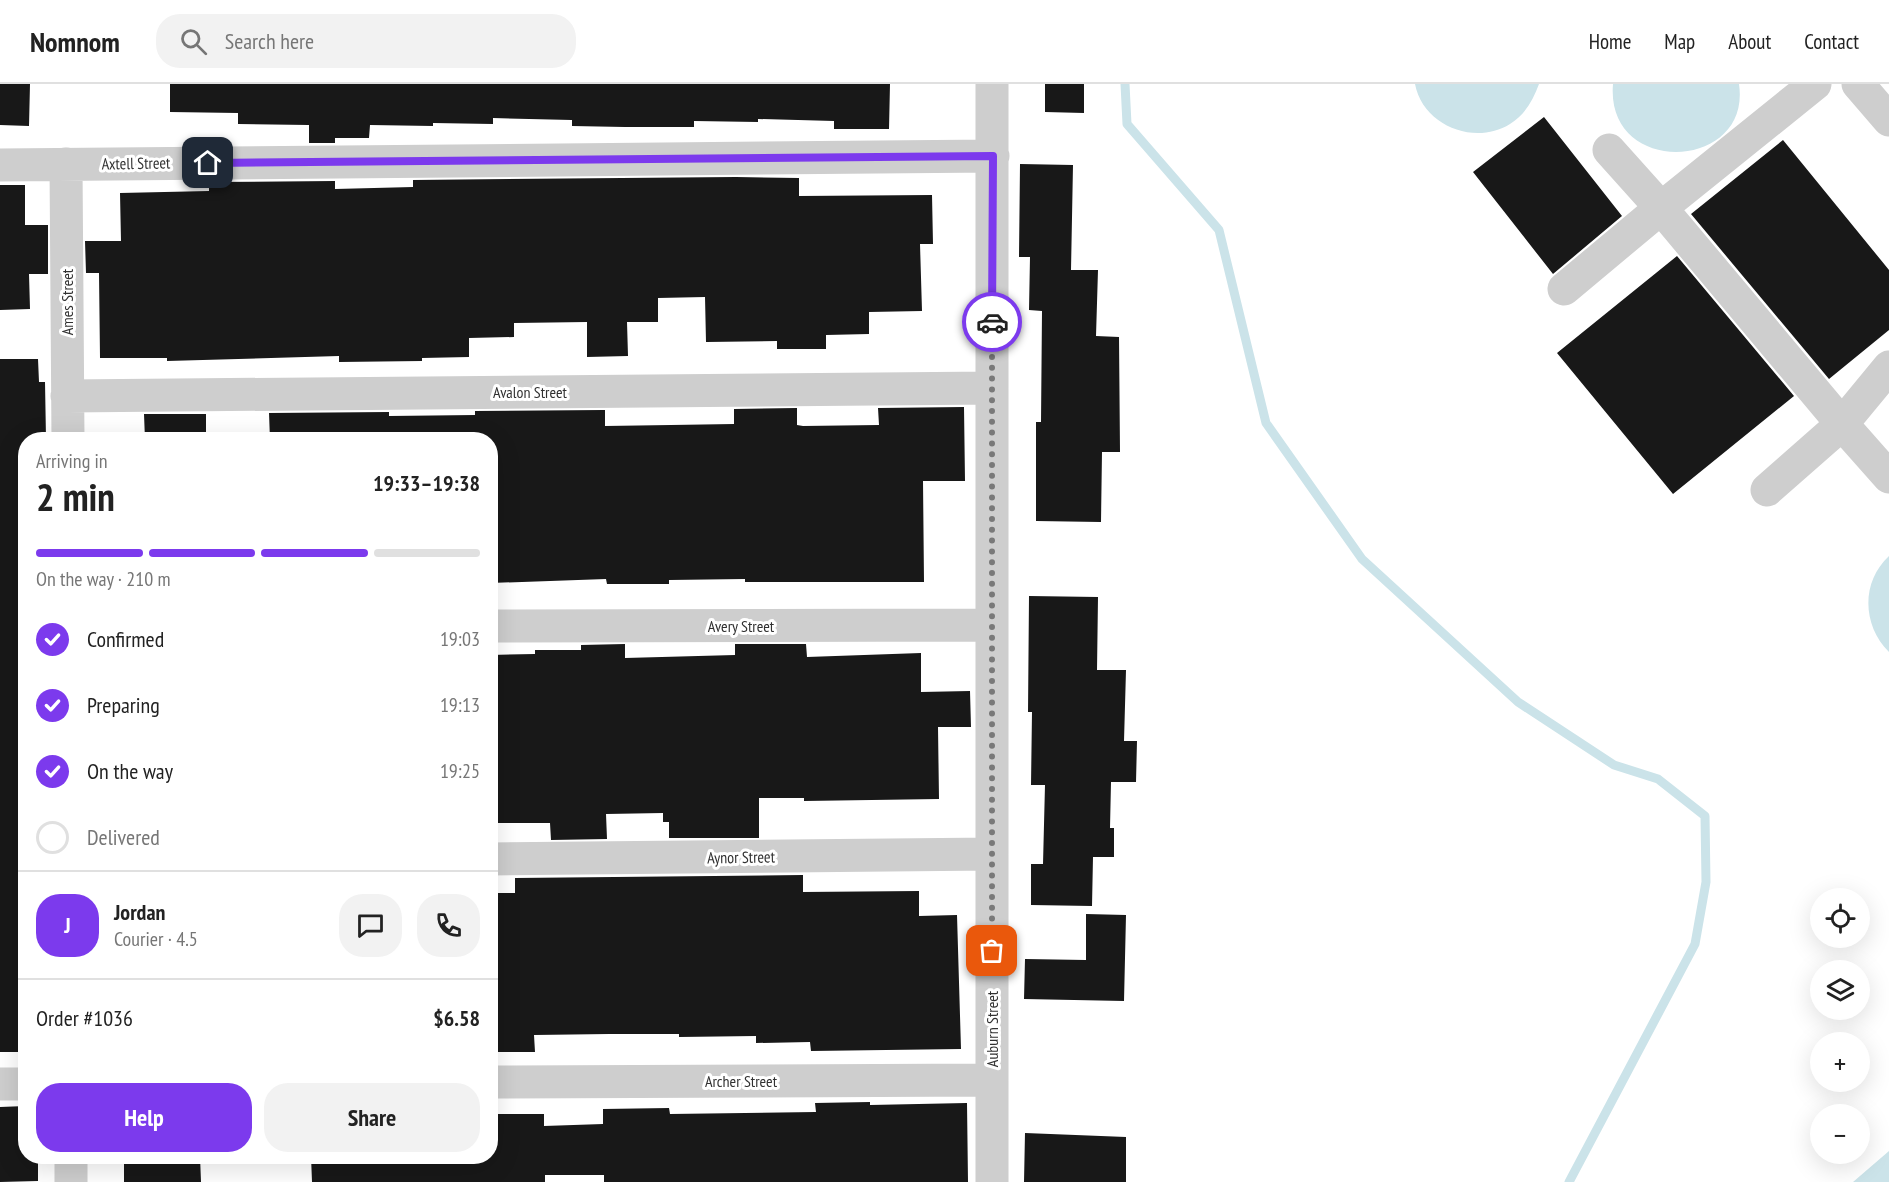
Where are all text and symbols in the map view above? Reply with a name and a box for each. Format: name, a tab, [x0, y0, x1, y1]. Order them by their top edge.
search box	[156, 14, 576, 68]
text: Nomnom	[30, 23, 120, 60]
icon: search	[177, 25, 210, 58]
text: Search here	[225, 27, 314, 55]
text: Home	[1589, 28, 1631, 55]
text: Map	[1664, 28, 1695, 55]
text: About	[1728, 28, 1771, 55]
text: Contact	[1804, 28, 1859, 55]
pin	[182, 137, 233, 188]
icon: home	[191, 146, 224, 179]
street label: Axtell Street	[102, 152, 171, 174]
street label: Ames Street	[57, 268, 77, 335]
courier	[962, 292, 1022, 352]
icon: car	[976, 306, 1009, 339]
street label: Avalon Street	[493, 382, 568, 402]
text: Arriving in	[36, 448, 108, 474]
text: 19:33–19:38	[373, 469, 480, 497]
text: 2 min	[36, 471, 115, 522]
text: On the way · 210 m	[36, 566, 171, 592]
street label: Avery Street	[708, 616, 775, 636]
icon: check	[36, 623, 69, 656]
text: Confirmed	[87, 625, 164, 653]
text: 19:03	[440, 626, 480, 652]
icon: check	[36, 689, 69, 722]
text: Preparing	[87, 691, 160, 719]
text: 19:13	[440, 692, 480, 718]
icon: check	[36, 755, 69, 788]
text: On the way	[87, 757, 173, 785]
text: 19:25	[440, 758, 480, 784]
text: Delivered	[87, 823, 160, 851]
street label: Aynor Street	[707, 846, 776, 868]
map controls	[1810, 888, 1870, 1164]
button: locate	[1810, 888, 1870, 948]
button: chat	[339, 894, 402, 957]
button: phone	[417, 894, 480, 957]
text: Jordan	[114, 898, 165, 926]
text: J	[64, 911, 71, 939]
pin	[966, 925, 1017, 976]
text: Courier · 4.5	[114, 926, 198, 952]
icon: bag	[975, 934, 1008, 967]
button: layers	[1810, 960, 1870, 1020]
street label: Auburn Street	[982, 990, 1002, 1067]
text: Order #1036	[36, 1004, 133, 1032]
text: $6.58	[433, 1004, 480, 1032]
button: +	[1810, 1032, 1870, 1092]
street label: Archer Street	[705, 1071, 778, 1091]
button: Help	[36, 1083, 252, 1152]
button: Share	[264, 1083, 480, 1152]
button: −	[1810, 1104, 1870, 1164]

